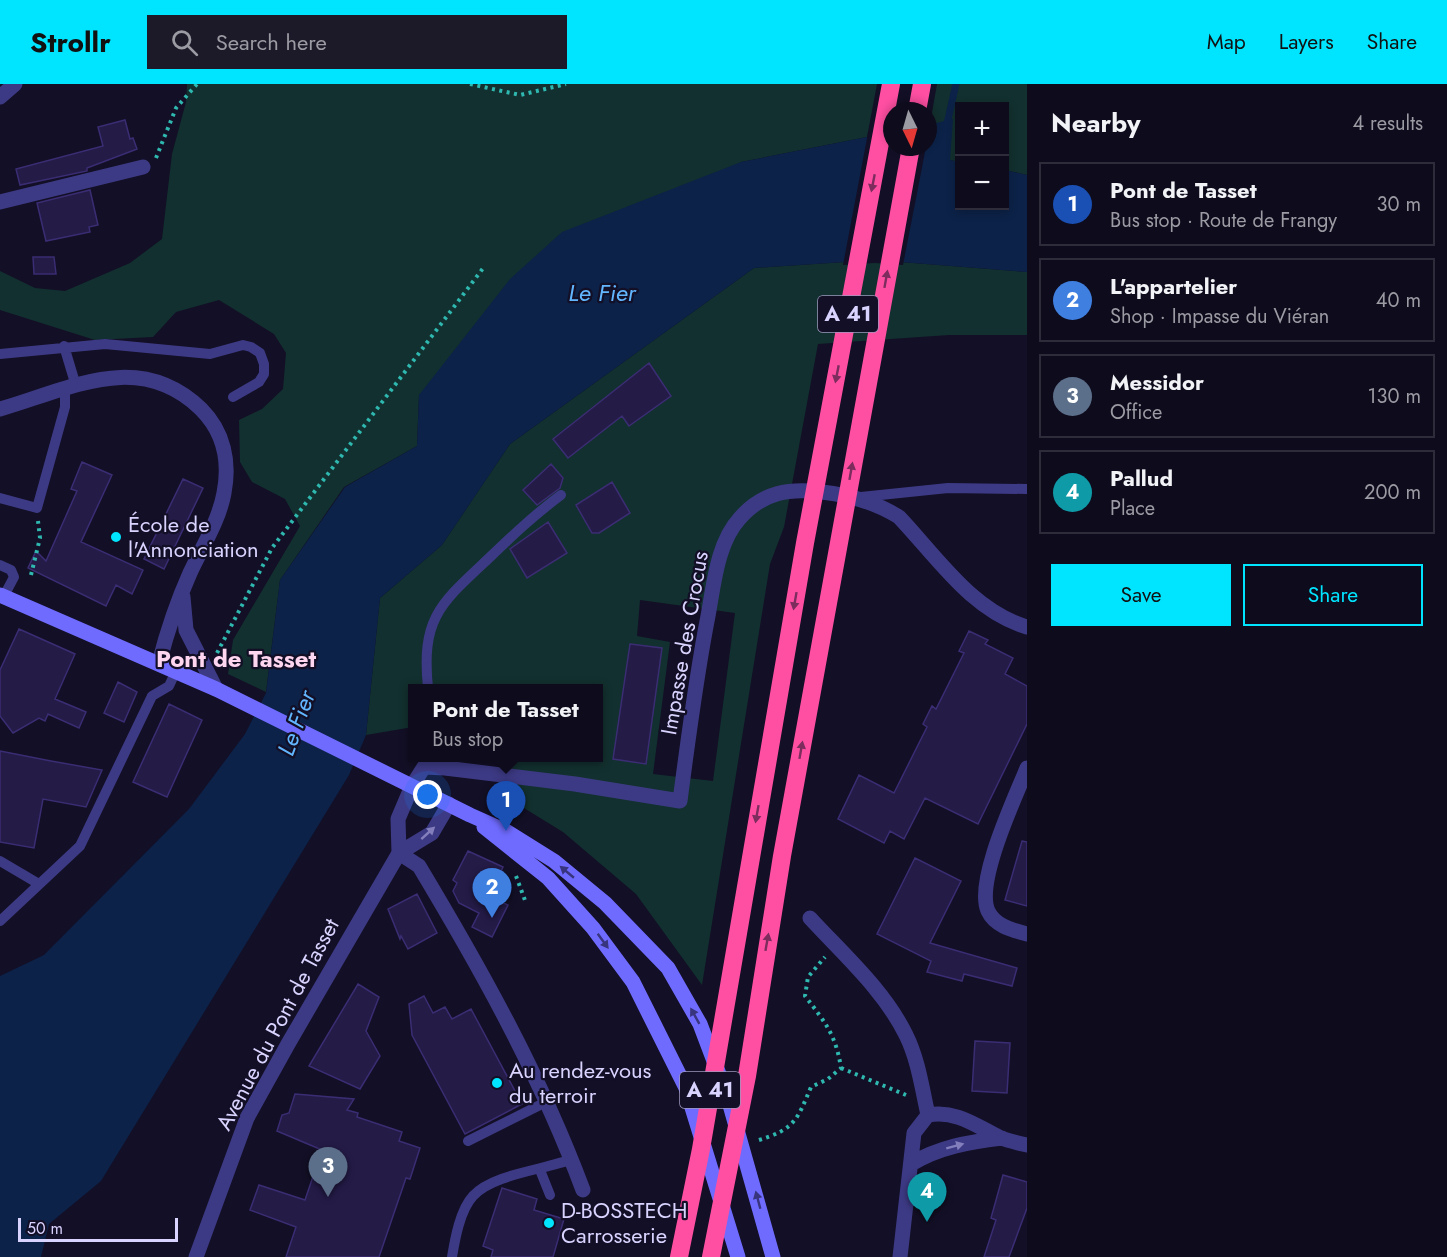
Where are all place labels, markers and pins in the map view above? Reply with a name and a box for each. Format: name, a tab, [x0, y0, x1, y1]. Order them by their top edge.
place label: École de l'Annonciation	[128, 508, 259, 565]
marker: École de l'Annonciation	[109, 530, 123, 544]
pin: 1	[486, 782, 526, 831]
pin: 2	[472, 868, 512, 918]
place label: Au rendez-vous du terroir	[509, 1054, 652, 1111]
marker: Au rendez-vous du terroir	[490, 1076, 504, 1090]
pin: 3	[308, 1148, 348, 1197]
pin: 4	[908, 1172, 946, 1222]
place label: D-BOSSTECH Carrosserie	[561, 1194, 687, 1251]
marker: D-BOSSTECH Carrosserie	[542, 1216, 556, 1230]

